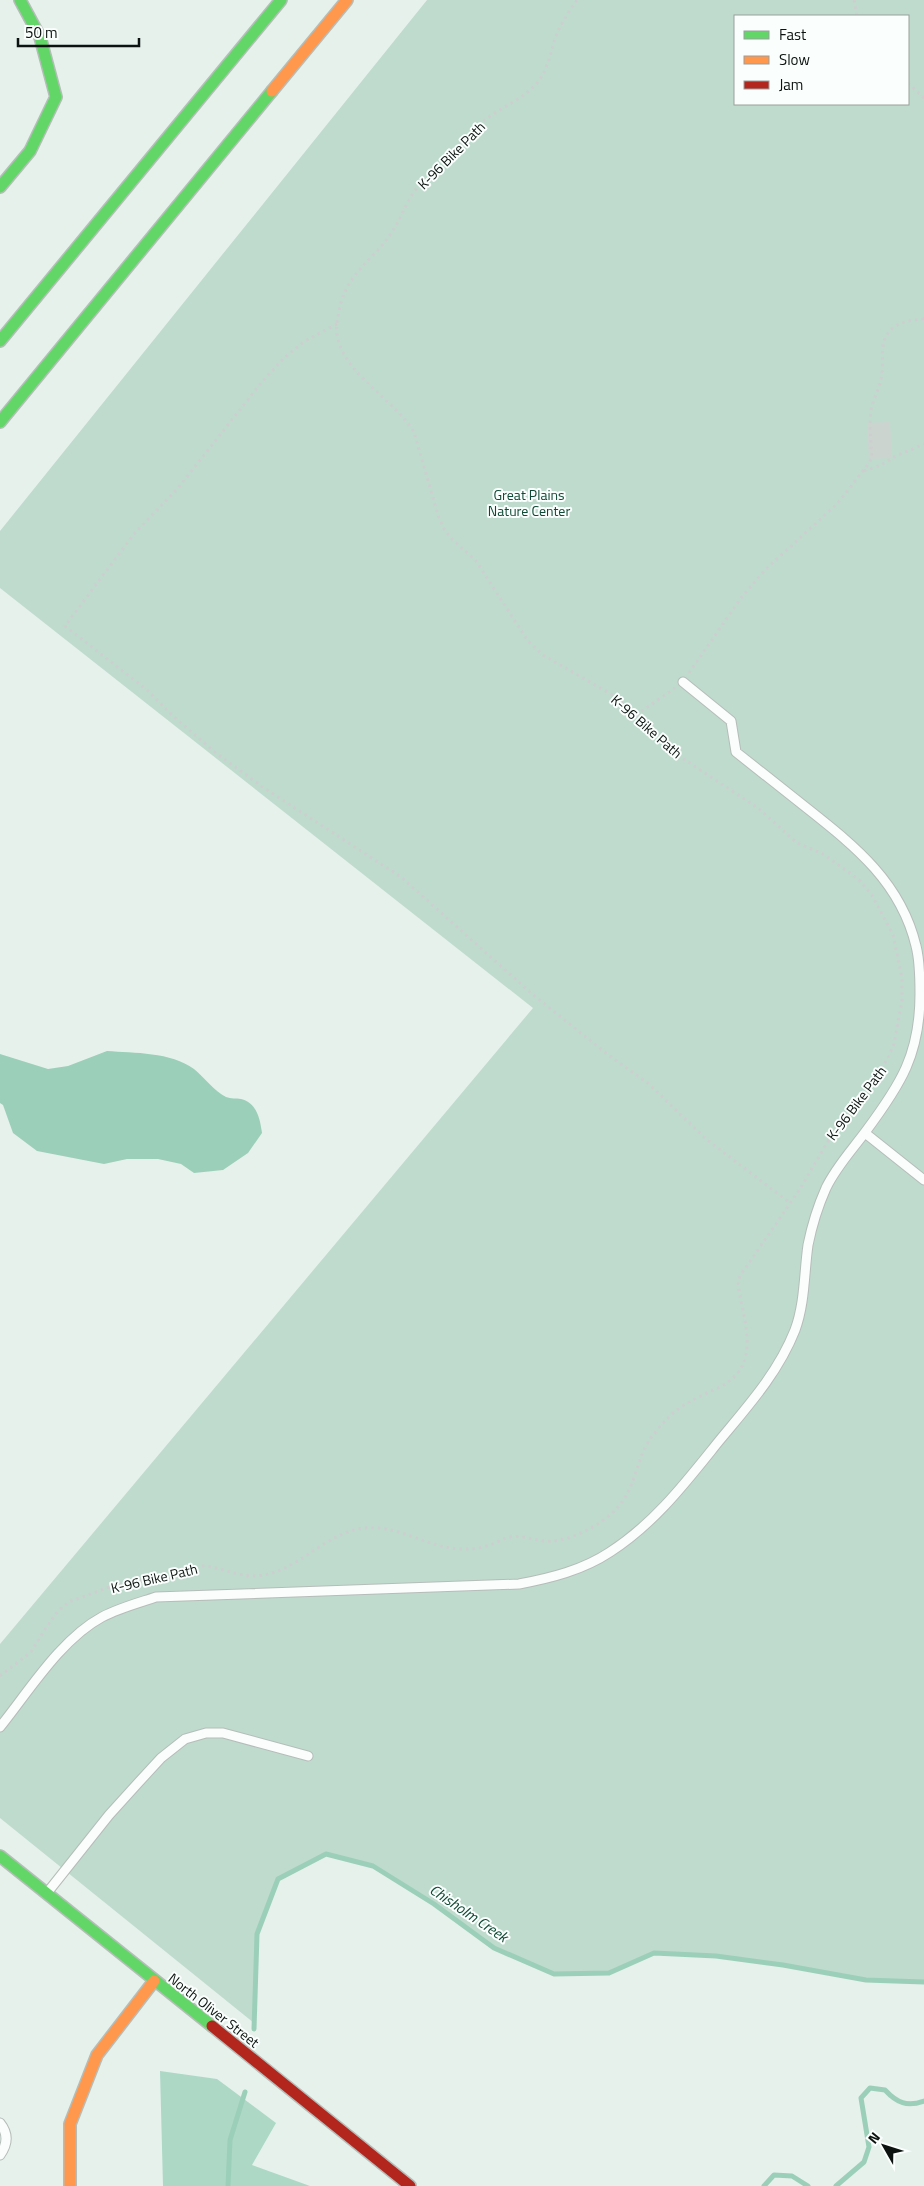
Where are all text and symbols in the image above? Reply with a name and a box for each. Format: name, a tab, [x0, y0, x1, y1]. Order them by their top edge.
scale bar	[18, 15, 139, 47]
legend	[734, 15, 909, 105]
text: 50 m	[25, 21, 58, 44]
text: Fast	[779, 23, 807, 46]
text: Slow	[779, 48, 810, 71]
text: Jam	[779, 73, 803, 96]
street label: K-96 Bike Path	[412, 116, 490, 194]
park label: Great Plains Nature Center	[488, 484, 570, 521]
street label: K-96 Bike Path	[607, 689, 687, 763]
street label: K-96 Bike Path	[821, 1061, 891, 1145]
street label: K-96 Bike Path	[109, 1558, 199, 1598]
water label: Chisholm Creek	[425, 1878, 515, 1949]
street label: North Oliver Street	[164, 1968, 264, 2052]
north arrow	[859, 2121, 909, 2171]
text: N	[862, 2127, 885, 2148]

